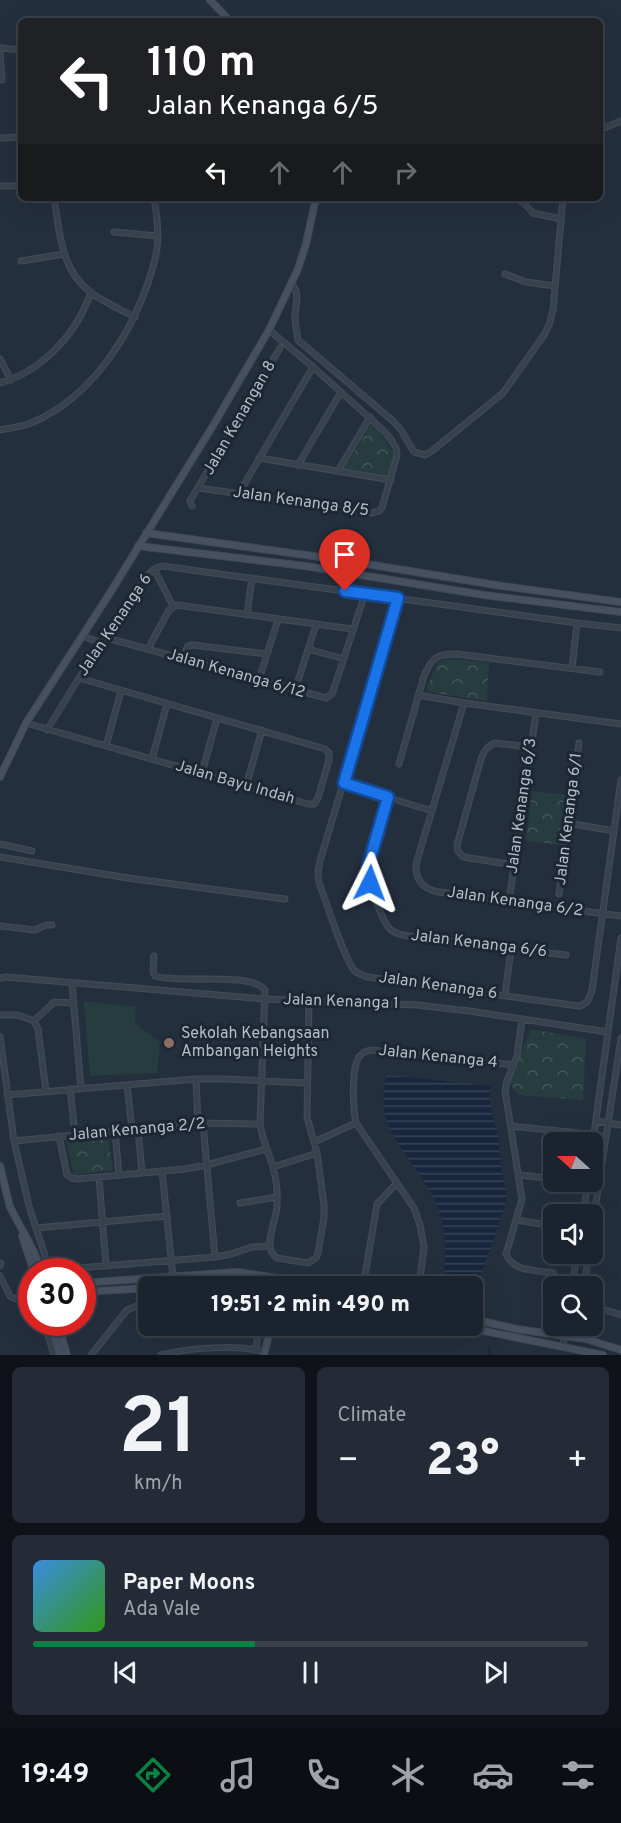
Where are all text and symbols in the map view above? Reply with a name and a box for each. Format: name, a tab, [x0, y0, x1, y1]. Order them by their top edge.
text: 110 m	[147, 38, 256, 91]
icon: left	[48, 42, 126, 120]
text: Jalan Kenanga 6/5	[147, 90, 379, 124]
icon: left	[200, 156, 233, 189]
icon: ahead	[263, 156, 296, 189]
icon: ahead	[326, 156, 359, 189]
icon: right	[389, 156, 422, 189]
street label: Jalan Kenangan 8	[199, 357, 281, 479]
street label: Jalan Kenanga 8/5	[232, 483, 370, 521]
pin	[319, 529, 370, 591]
icon: arrive	[328, 538, 361, 571]
street label: Jalan Kenanga 6	[73, 570, 157, 680]
street label: Jalan Kenanga 6/12	[164, 645, 308, 703]
street label: Jalan Kenanga 6/3	[503, 737, 541, 875]
street label: Jalan Kenanga 6/1	[551, 752, 587, 886]
street label: Jalan Bayu Indah	[173, 756, 297, 810]
position arrow	[338, 851, 402, 915]
street label: Jalan Kenanga 6/2	[446, 883, 584, 921]
street label: Jalan Kenanga 6/6	[410, 926, 548, 962]
street label: Jalan Kenanga 6	[377, 968, 499, 1004]
street label: Jalan Kenanga 1	[283, 990, 399, 1014]
place label: Sekolah Kebangsaan Ambangan Heights	[181, 1024, 330, 1062]
marker: Sekolah Kebangsaan Ambangan Heights	[162, 1036, 176, 1050]
street label: Jalan Kenanga 4	[377, 1041, 499, 1073]
street label: Jalan Kenanga 2/2	[68, 1114, 206, 1146]
north arrow	[543, 1132, 603, 1192]
map controls	[543, 1132, 603, 1336]
button: sound	[543, 1204, 603, 1264]
speed limit sign: 30	[18, 1258, 96, 1336]
button: search	[543, 1276, 603, 1336]
text: 19:51 · 2 min · 490 m	[211, 1292, 410, 1319]
text: 21	[119, 1382, 198, 1481]
text: Climate	[338, 1403, 406, 1429]
text: 23°	[426, 1434, 499, 1491]
text: −	[338, 1441, 359, 1483]
text: +	[567, 1441, 588, 1483]
text: km/h	[134, 1471, 183, 1497]
text: Paper Moons	[123, 1570, 255, 1597]
text: Ada Vale	[123, 1597, 200, 1623]
icon: previous	[109, 1656, 142, 1689]
icon: pause	[294, 1656, 327, 1689]
icon: next	[479, 1656, 512, 1689]
icon: directions	[132, 1754, 174, 1796]
icon: music	[217, 1754, 259, 1796]
icon: phone	[302, 1754, 344, 1796]
icon: climate	[387, 1754, 429, 1796]
icon: car	[472, 1754, 514, 1796]
icon: filters	[557, 1754, 599, 1796]
text: 19:49	[22, 1758, 89, 1792]

